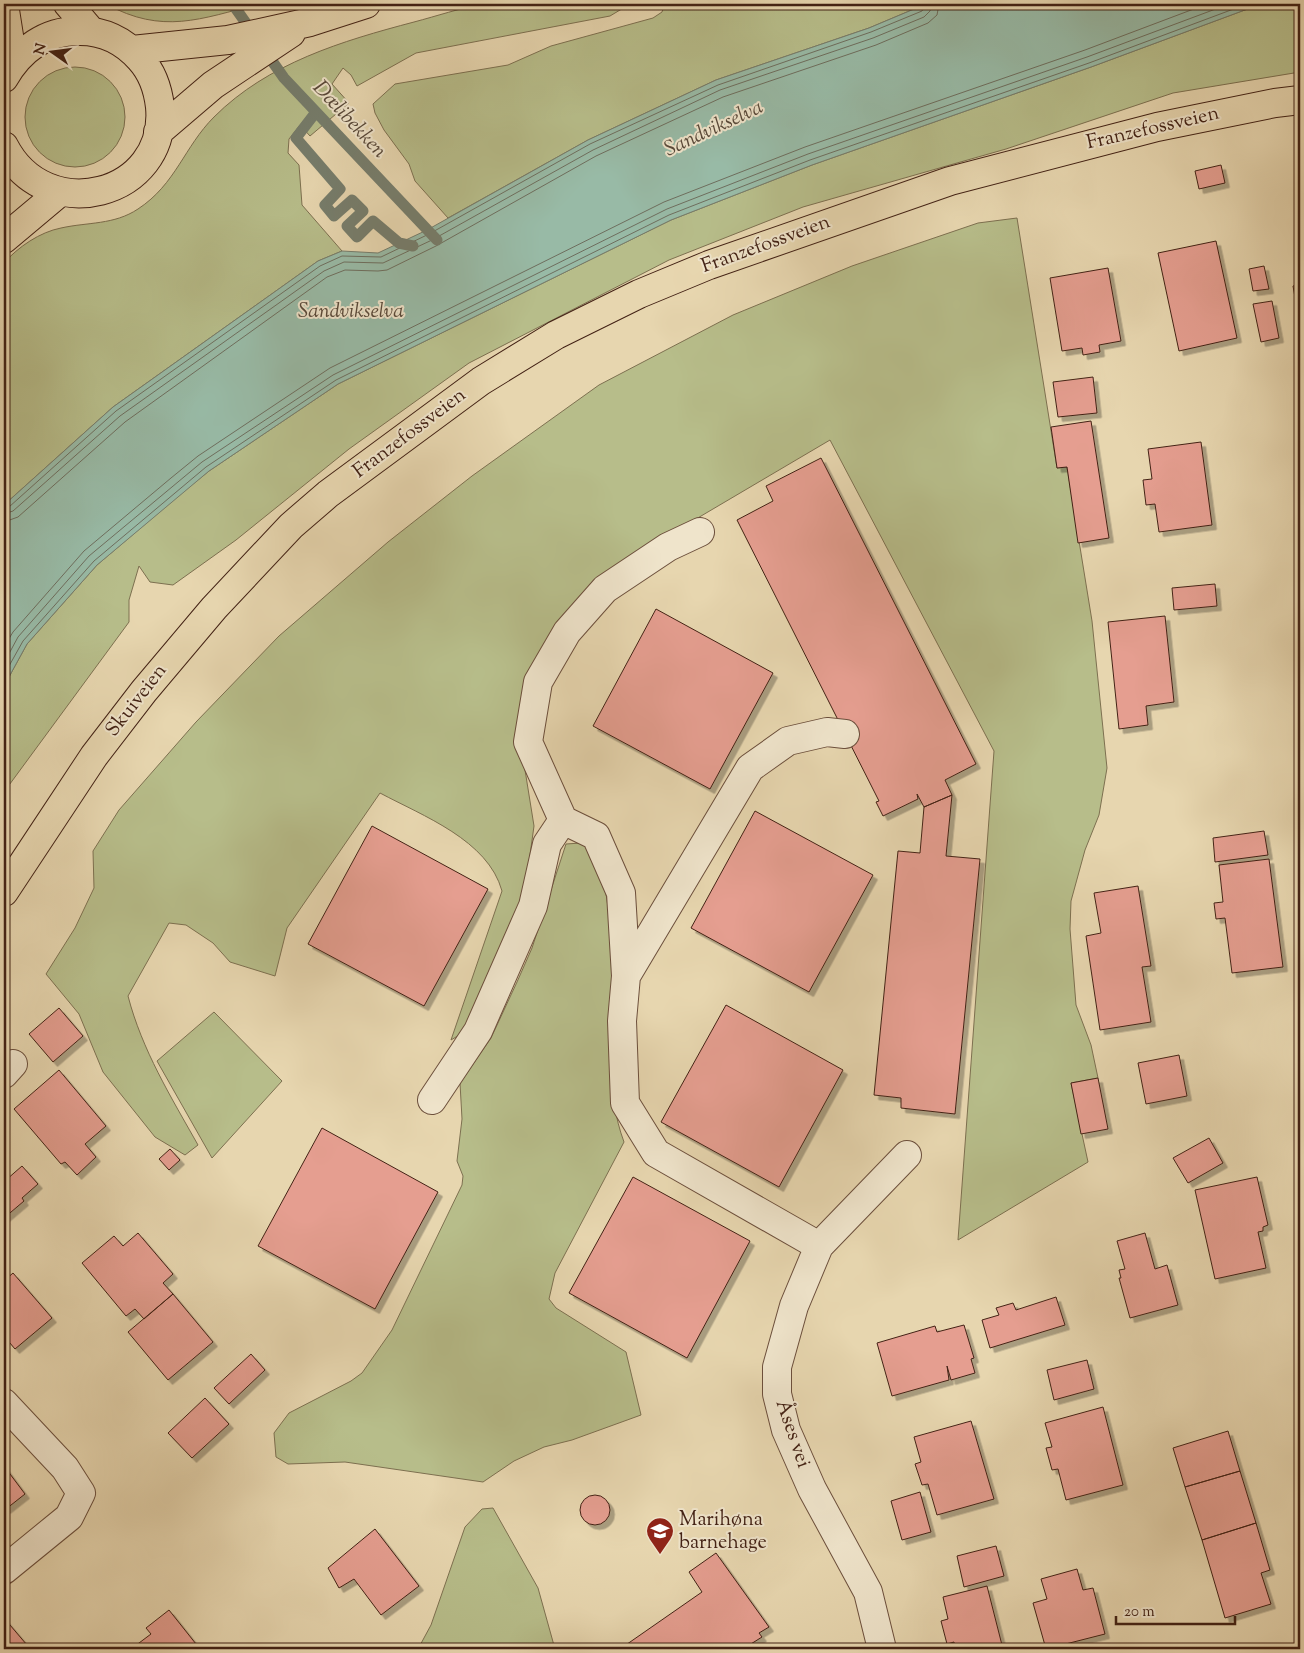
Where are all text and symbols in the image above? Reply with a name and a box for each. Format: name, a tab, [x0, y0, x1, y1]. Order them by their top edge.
north arrow	[28, 28, 78, 78]
text: N	[30, 41, 52, 57]
water label: Dælibekken	[305, 74, 393, 166]
water label: Sandvikselva	[660, 93, 768, 165]
street label: Franzefossveien	[1084, 100, 1222, 158]
street label: Franzefossveien	[697, 208, 835, 282]
water label: Sandvikselva	[298, 297, 404, 327]
street label: Franzefossveien	[347, 382, 473, 486]
street label: Skuiveien	[99, 658, 175, 744]
street label: Åses vei	[767, 1396, 818, 1472]
place label: Marihøna barnehage	[679, 1506, 767, 1558]
school or university icon: Marihøna barnehage	[645, 1516, 675, 1555]
scale bar	[1116, 1593, 1235, 1625]
text: 20 m	[1124, 1602, 1155, 1623]

